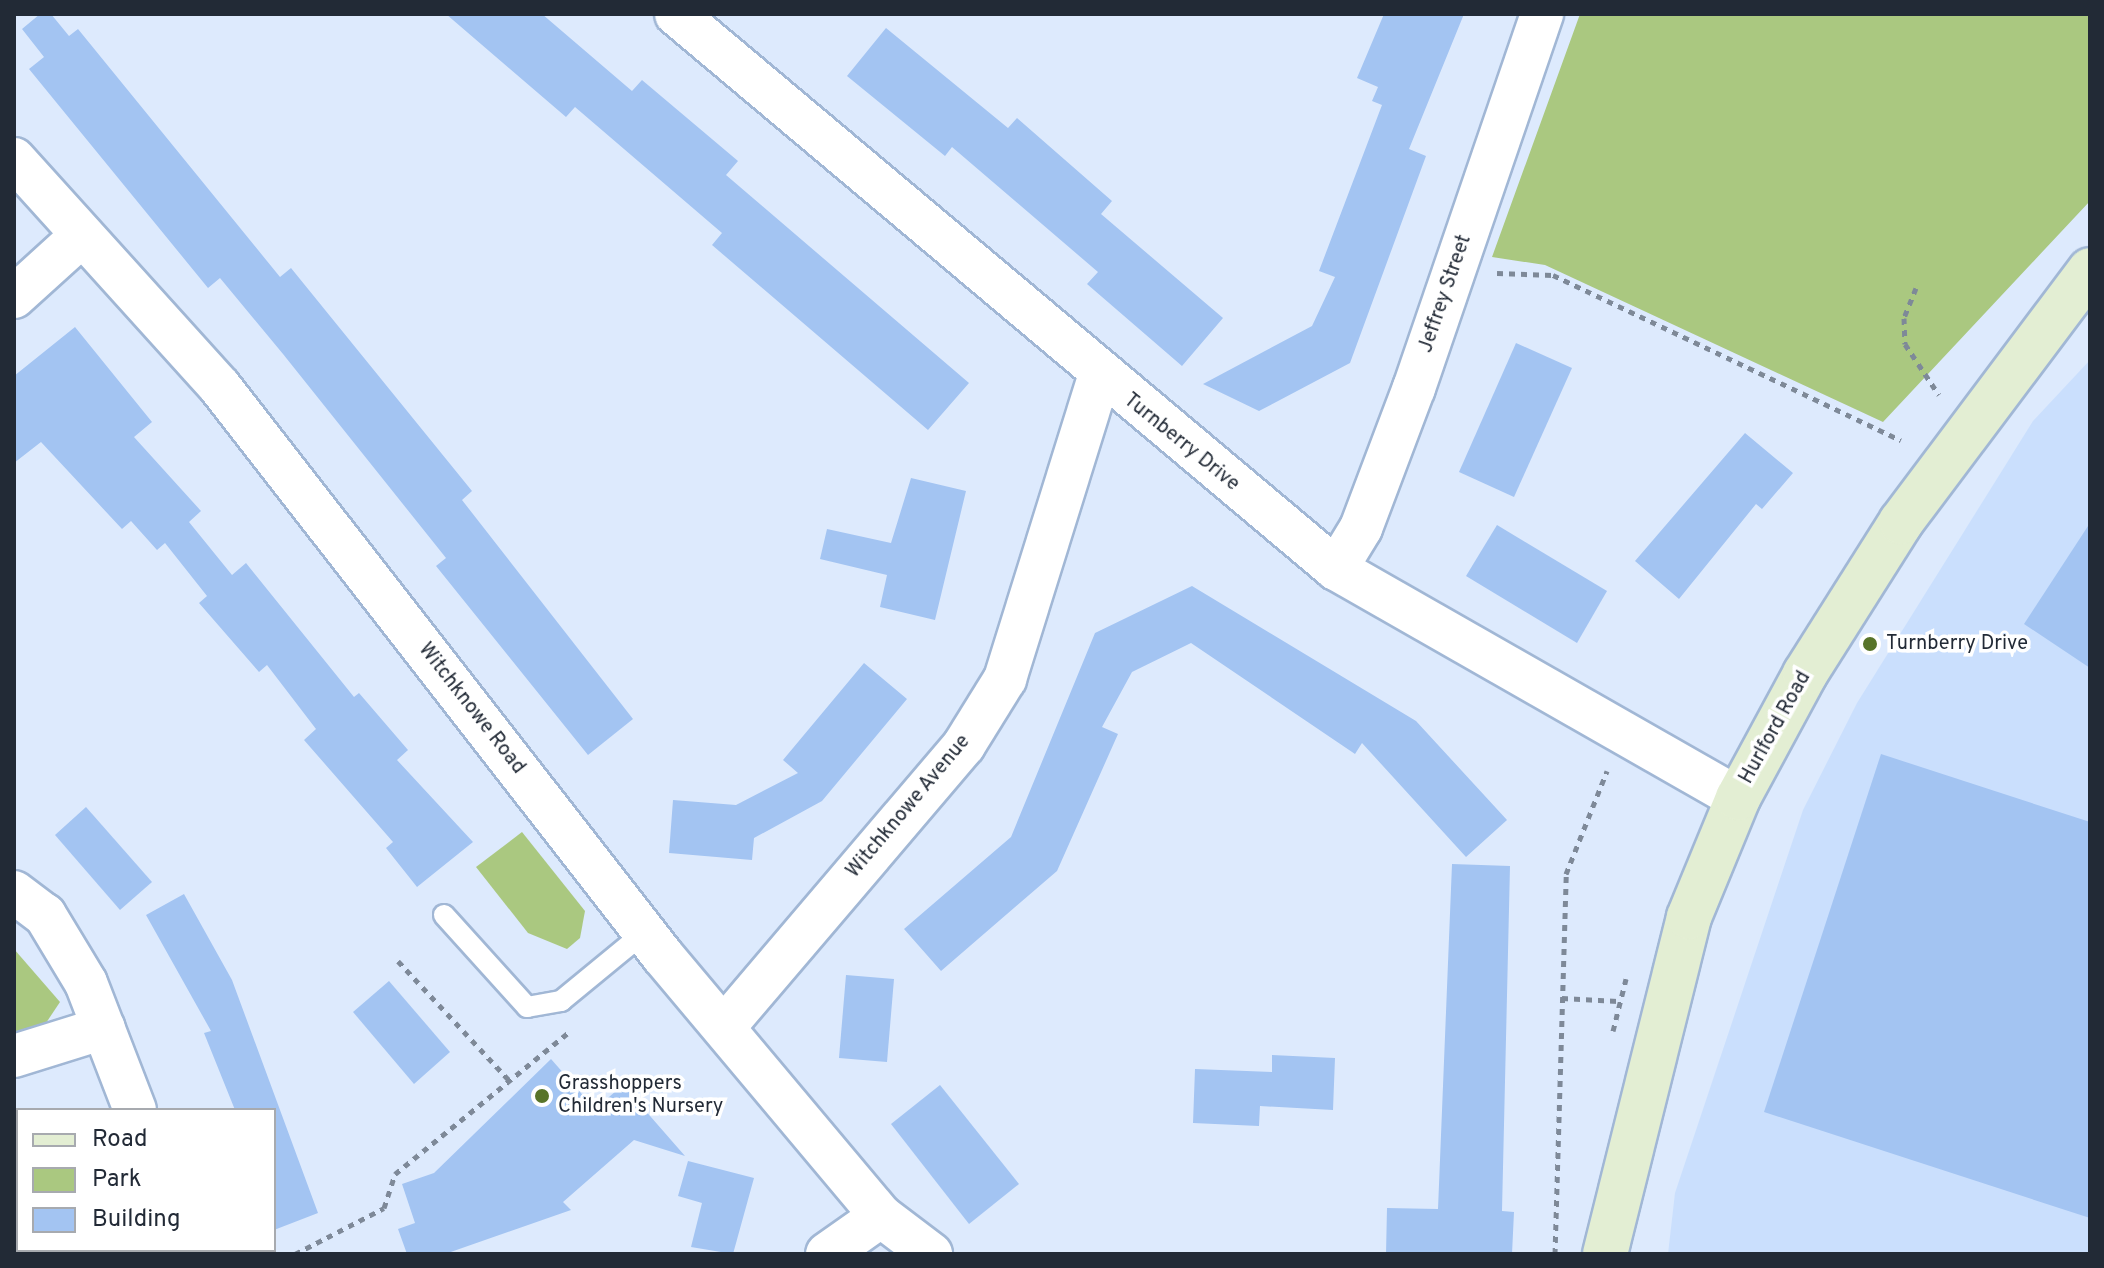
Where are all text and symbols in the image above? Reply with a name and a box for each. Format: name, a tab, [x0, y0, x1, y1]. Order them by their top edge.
street label: Jeffrey Street	[1415, 232, 1477, 356]
street label: Turnberry Drive	[1118, 389, 1244, 497]
place label: Turnberry Drive	[1886, 632, 2028, 656]
marker: Turnberry Drive	[1861, 635, 1879, 653]
street label: Witchknowe Road	[412, 639, 530, 779]
street label: Hurlford Road	[1735, 667, 1817, 789]
street label: Witchknowe Avenue	[842, 730, 976, 884]
place label: Grasshoppers Children's Nursery	[558, 1072, 723, 1119]
marker: Grasshoppers Children's Nursery	[533, 1087, 551, 1105]
legend	[16, 1108, 276, 1252]
text: Road	[92, 1125, 148, 1155]
text: Park	[92, 1165, 142, 1195]
text: Building	[92, 1205, 181, 1235]

